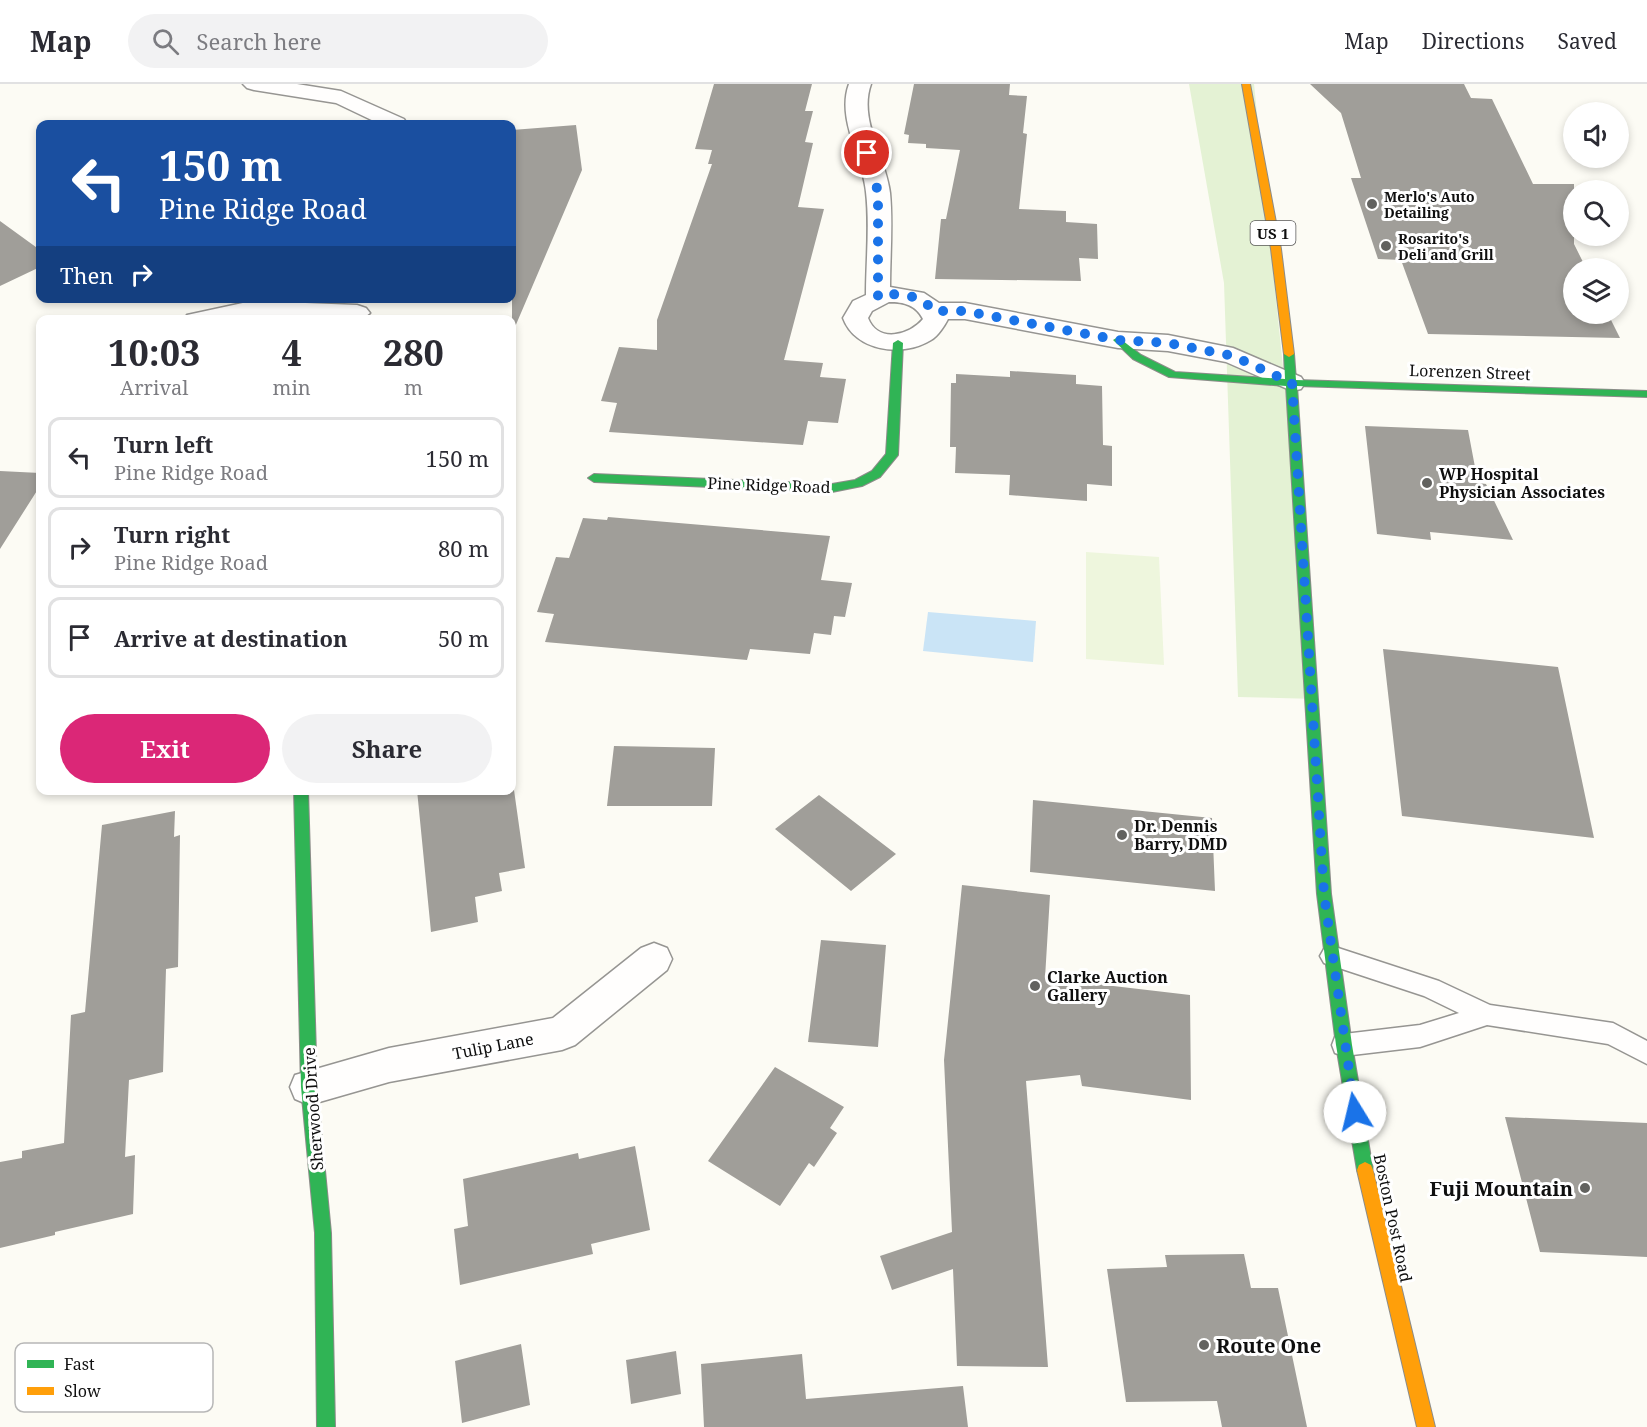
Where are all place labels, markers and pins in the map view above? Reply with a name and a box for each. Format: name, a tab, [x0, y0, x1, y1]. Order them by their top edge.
pin	[841, 127, 892, 178]
place label: Merlo's Auto Detailing	[1384, 187, 1474, 222]
marker: Merlo's Auto Detailing	[1365, 197, 1379, 211]
place label: Rosarito's Deli and Grill	[1398, 229, 1494, 264]
marker: Rosarito's Deli and Grill	[1379, 239, 1393, 253]
place label: WP Hospital Physician Associates	[1439, 463, 1605, 503]
marker: WP Hospital Physician Associates	[1420, 476, 1434, 490]
place label: Dr. Dennis Barry, DMD	[1134, 815, 1228, 855]
marker: Dr. Dennis Barry, DMD	[1115, 828, 1129, 842]
place label: Clarke Auction Gallery	[1047, 966, 1168, 1006]
marker: Clarke Auction Gallery	[1028, 979, 1042, 993]
place label: Fuji Mountain	[1430, 1175, 1573, 1202]
marker: Fuji Mountain	[1578, 1181, 1592, 1195]
place label: Route One	[1216, 1332, 1321, 1359]
marker: Route One	[1197, 1338, 1211, 1352]

